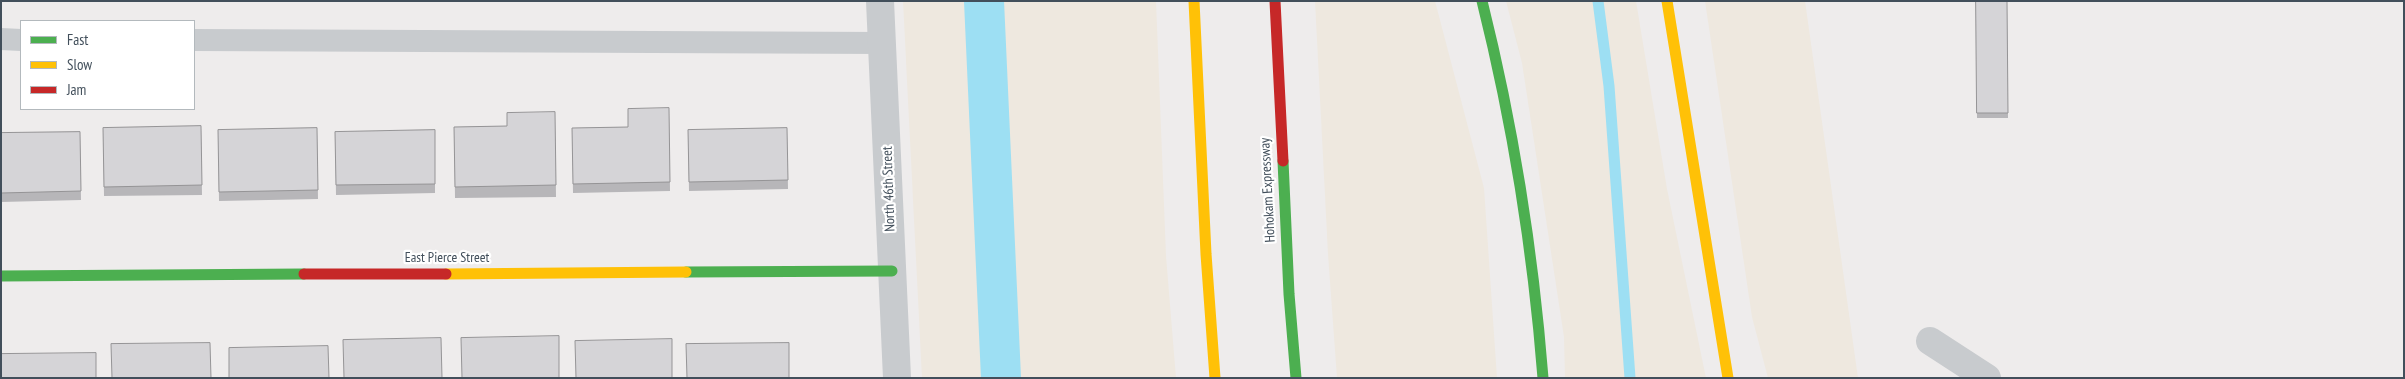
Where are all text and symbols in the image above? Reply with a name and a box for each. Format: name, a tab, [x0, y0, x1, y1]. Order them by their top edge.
legend	[20, 20, 195, 110]
text: Fast	[67, 30, 88, 49]
text: Slow	[67, 55, 92, 74]
text: Jam	[67, 80, 86, 99]
street label: Hohokam Expressway	[1257, 137, 1279, 243]
street label: North 46th Street	[879, 146, 899, 232]
street label: East Pierce Street	[405, 250, 489, 266]

